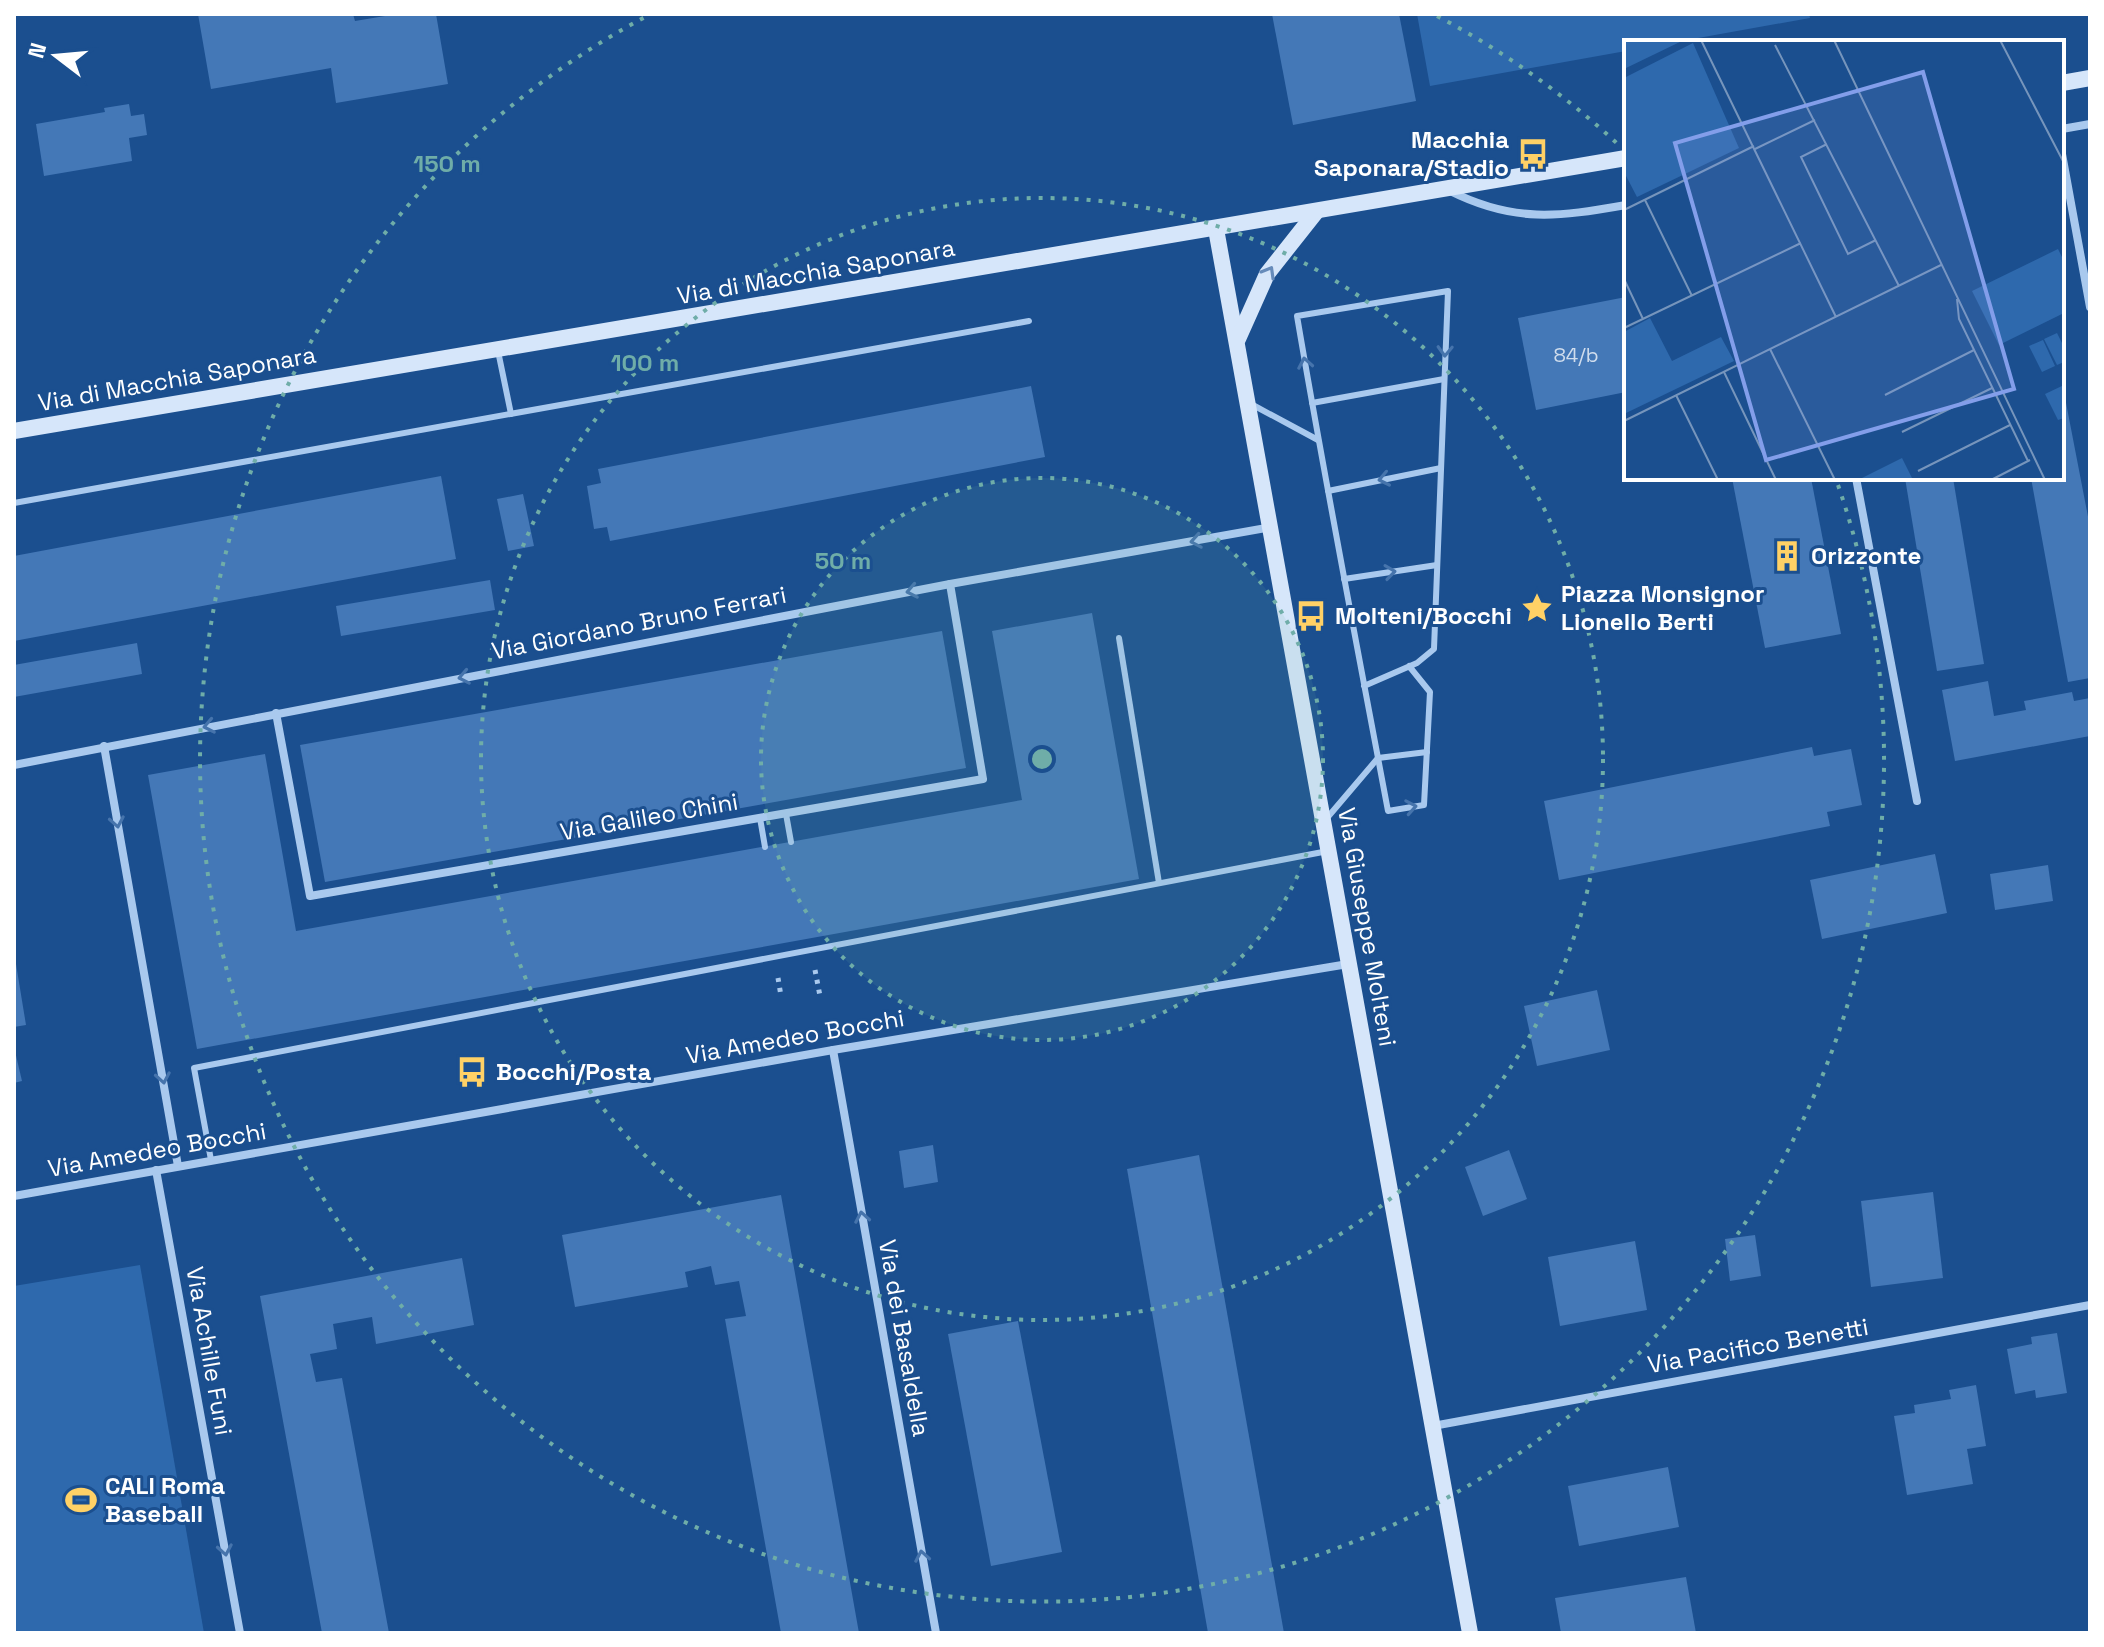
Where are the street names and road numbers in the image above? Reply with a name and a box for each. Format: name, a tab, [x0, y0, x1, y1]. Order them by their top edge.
street label: Via di Macchia Saponara	[675, 232, 957, 311]
street label: Via di Macchia Saponara	[36, 339, 318, 418]
street label: Via Giordano Bruno Ferrari	[489, 579, 789, 666]
street label: Via Galileo Chini	[558, 786, 740, 847]
street label: Via Giuseppe Molteni	[1331, 805, 1404, 1049]
street label: Via Amedeo Bocchi	[683, 1002, 906, 1071]
street label: Via Amedeo Bocchi	[45, 1115, 268, 1184]
street label: Via dei Basaldella	[872, 1237, 937, 1439]
street label: Via Achille Funi	[179, 1264, 240, 1438]
street label: Via Pacifico Benetti	[1645, 1311, 1871, 1380]

